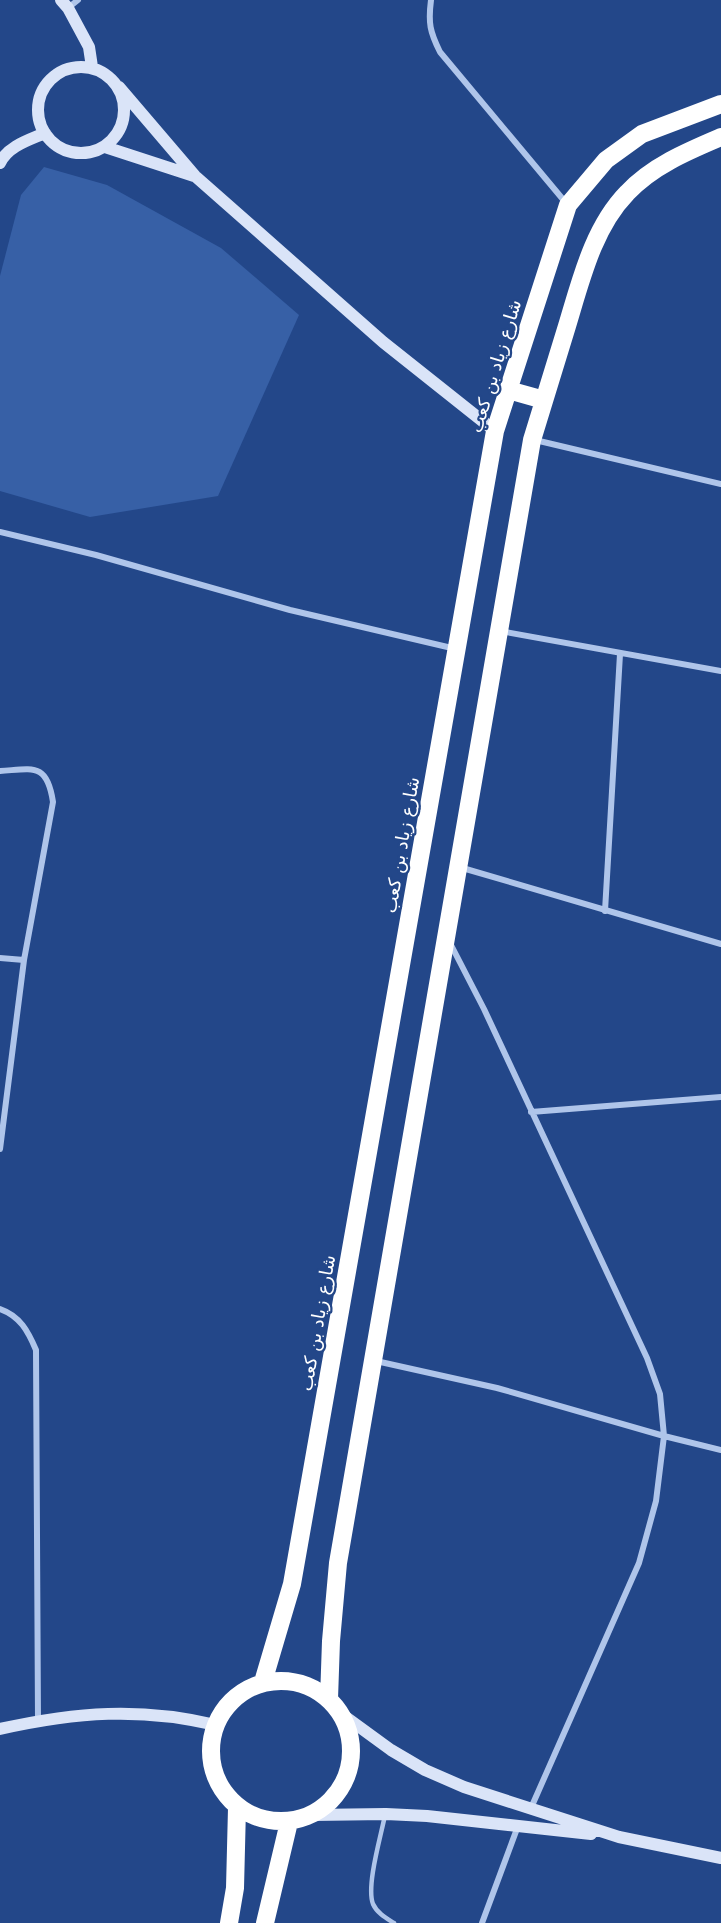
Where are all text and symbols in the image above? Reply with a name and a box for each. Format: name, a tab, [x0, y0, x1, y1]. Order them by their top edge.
street label: شارع زياد بن كعب	[465, 297, 526, 435]
street label: شارع زياد بن كعب	[379, 775, 424, 915]
street label: شارع زياد بن كعب	[295, 1253, 340, 1393]

